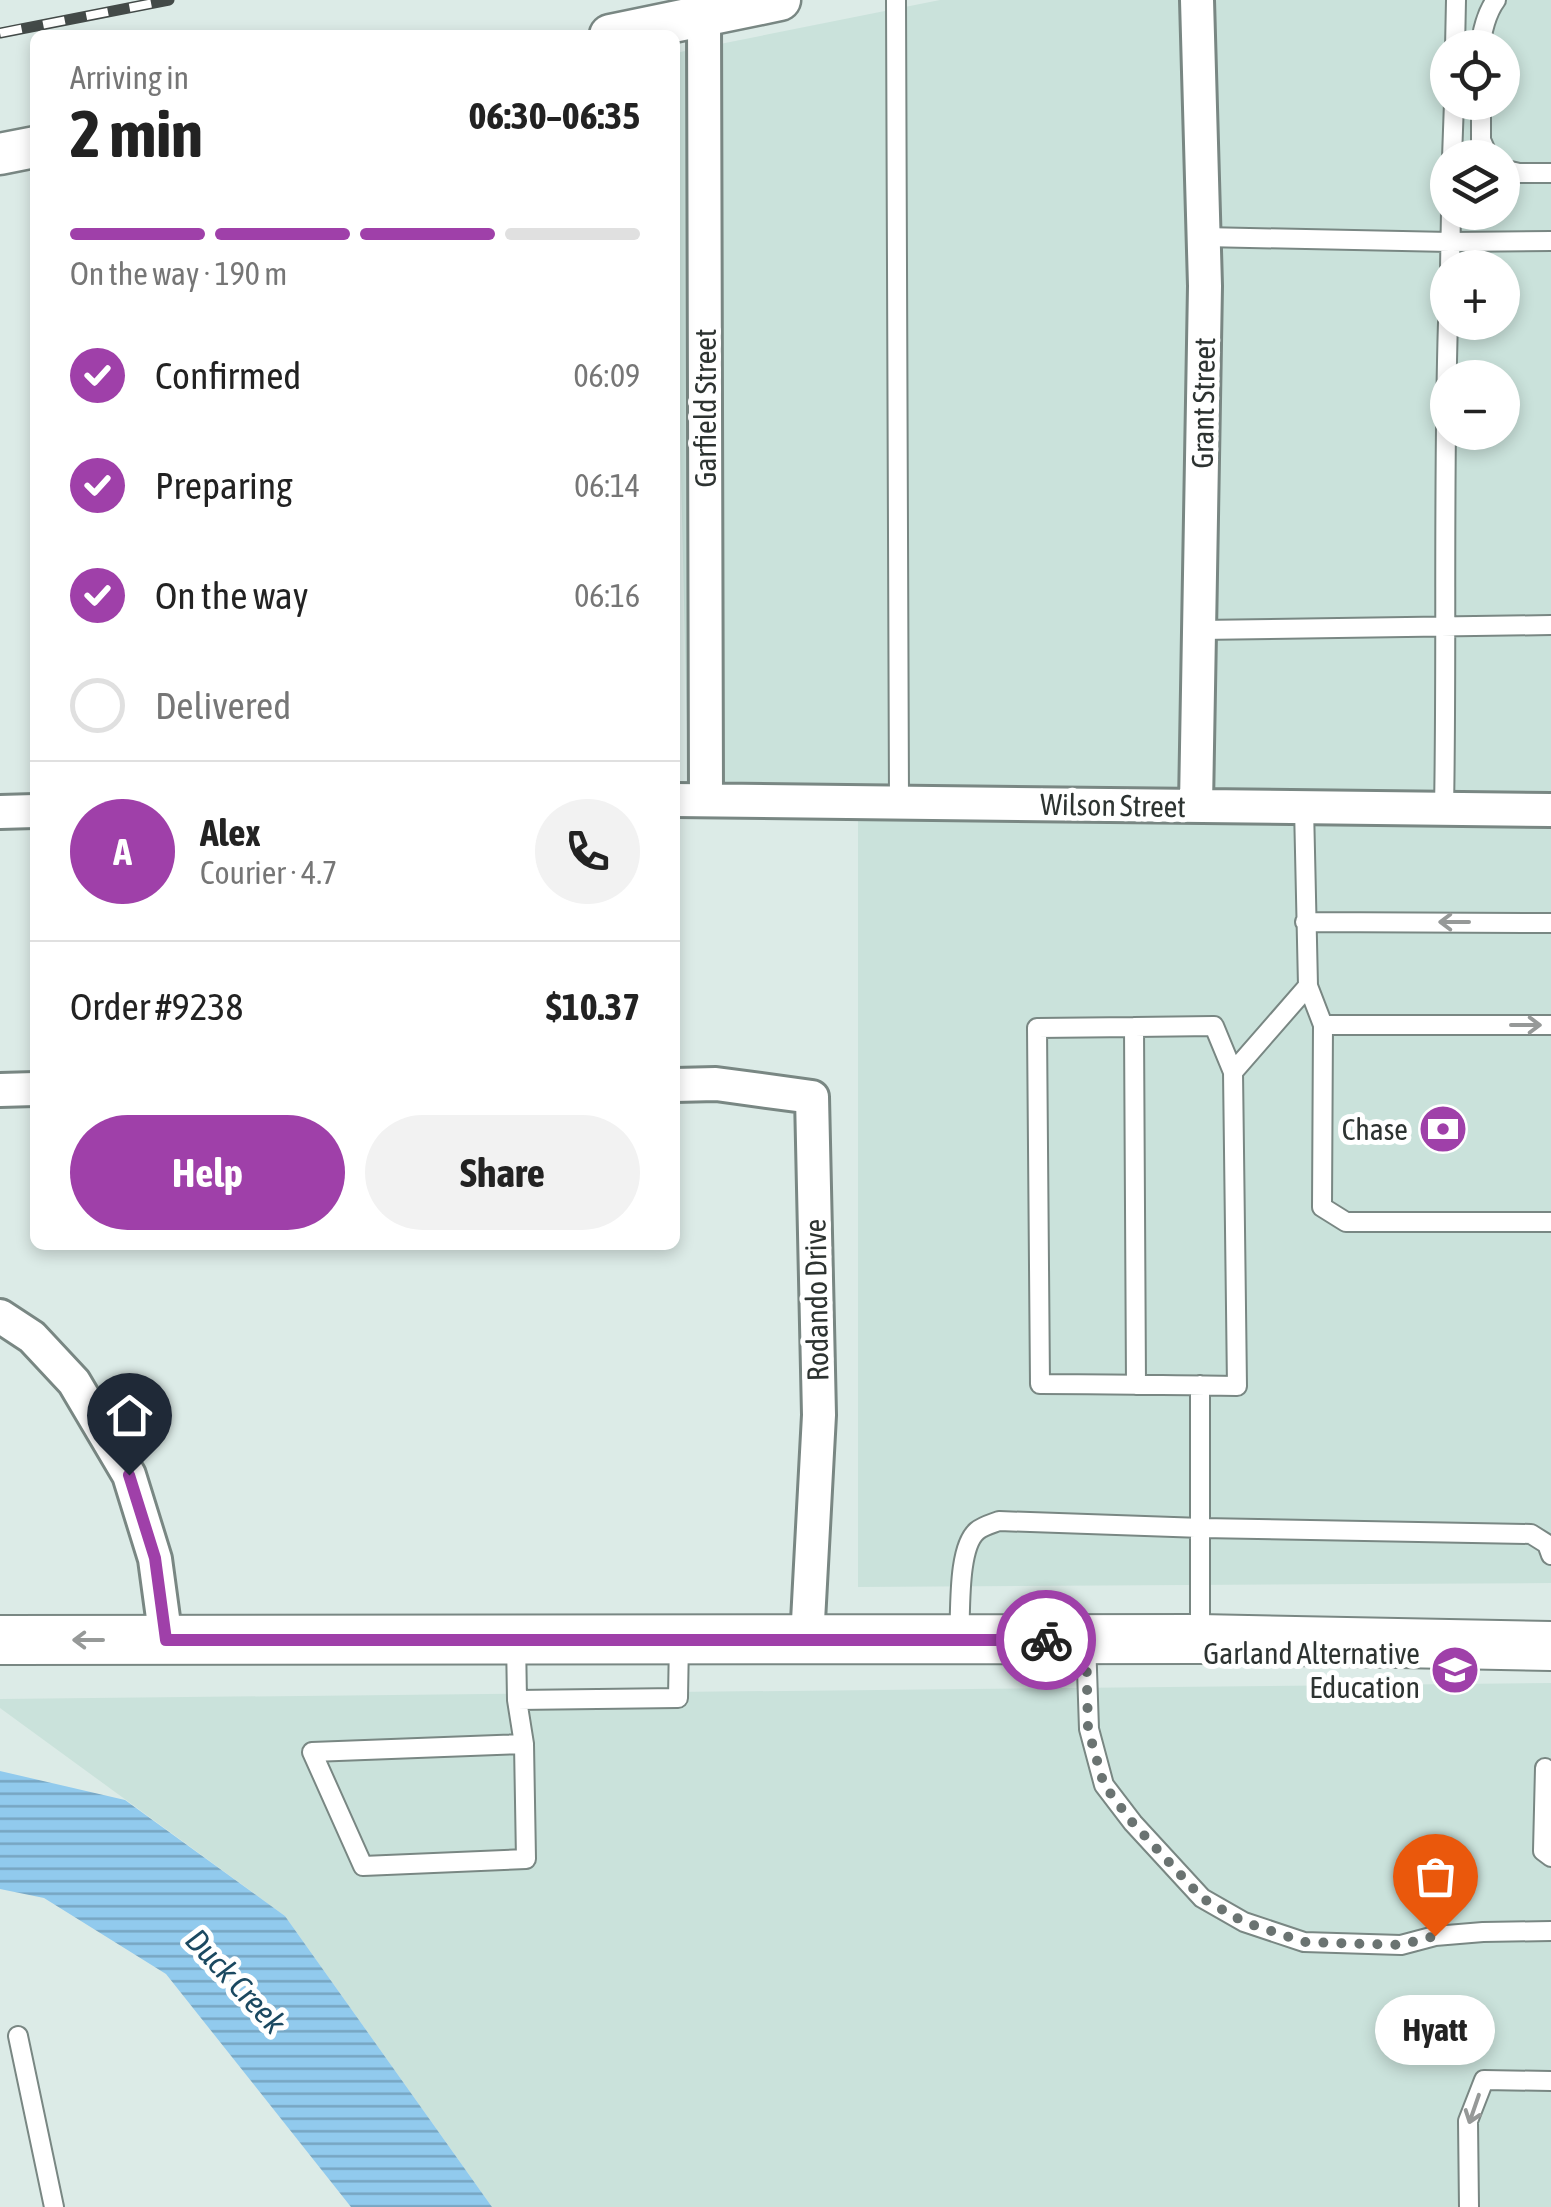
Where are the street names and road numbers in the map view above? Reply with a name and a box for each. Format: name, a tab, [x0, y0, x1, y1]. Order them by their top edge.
street label: Garfield Street	[688, 329, 722, 488]
street label: Grant Street	[1185, 337, 1221, 469]
street label: Wilson Street	[1040, 787, 1186, 823]
street label: Rodando Drive	[798, 1218, 834, 1382]

